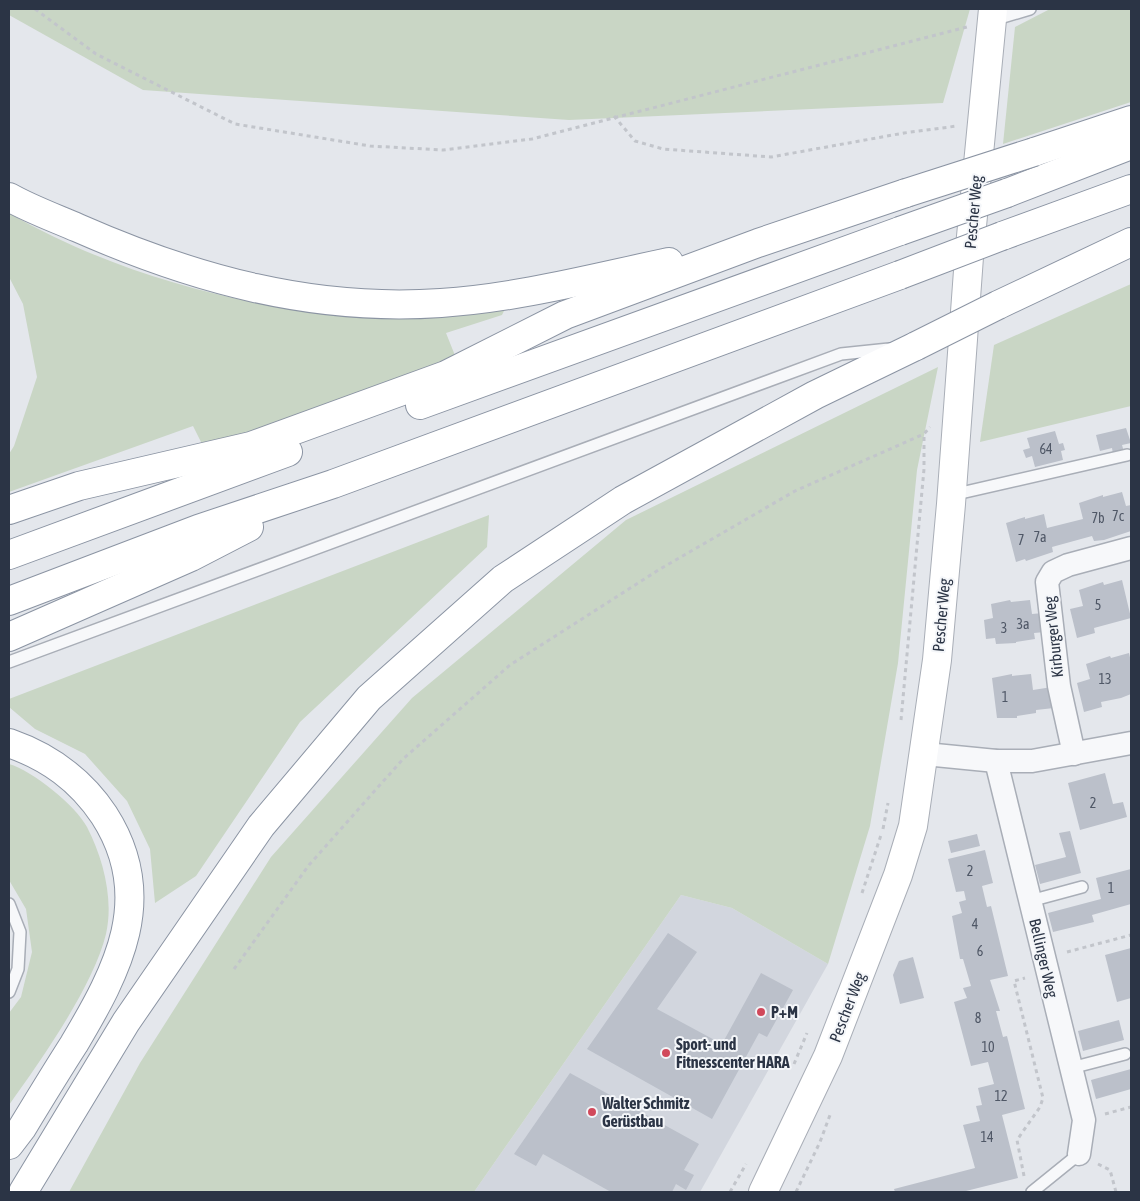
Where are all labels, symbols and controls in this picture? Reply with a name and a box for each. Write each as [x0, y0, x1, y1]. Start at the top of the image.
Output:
street label: Pescher Weg [961, 174, 986, 250]
house number: 64 [1039, 441, 1053, 457]
house number: 7c [1112, 508, 1125, 524]
house number: 7b [1091, 510, 1105, 526]
house number: 7a [1033, 529, 1047, 545]
house number: 7 [1018, 532, 1024, 548]
street label: Pescher Weg [929, 577, 954, 653]
street label: Kirburger Weg [1040, 595, 1067, 679]
house number: 5 [1095, 597, 1101, 613]
house number: 3a [1016, 616, 1030, 632]
house number: 3 [1001, 620, 1007, 636]
house number: 13 [1098, 671, 1112, 687]
house number: 1 [1002, 689, 1008, 705]
house number: 2 [1090, 795, 1096, 811]
house number: 2 [967, 863, 973, 879]
house number: 1 [1108, 880, 1114, 896]
house number: 4 [972, 916, 979, 932]
street label: Bellinger Weg [1025, 917, 1062, 1000]
house number: 6 [977, 943, 984, 959]
street label: Pescher Weg [825, 969, 870, 1045]
place label: P+M [771, 1003, 798, 1021]
marker: P+M [755, 1006, 767, 1018]
house number: 8 [975, 1010, 982, 1026]
place label: Sport- und Fitnesscenter HARA [676, 1035, 790, 1071]
house number: 10 [981, 1039, 995, 1055]
marker: Sport- und Fitnesscenter HARA [660, 1047, 672, 1059]
house number: 12 [994, 1088, 1008, 1104]
place label: Walter Schmitz Gerüstbau [601, 1094, 690, 1130]
marker: Walter Schmitz Gerüstbau [586, 1106, 598, 1118]
house number: 14 [980, 1129, 994, 1145]

